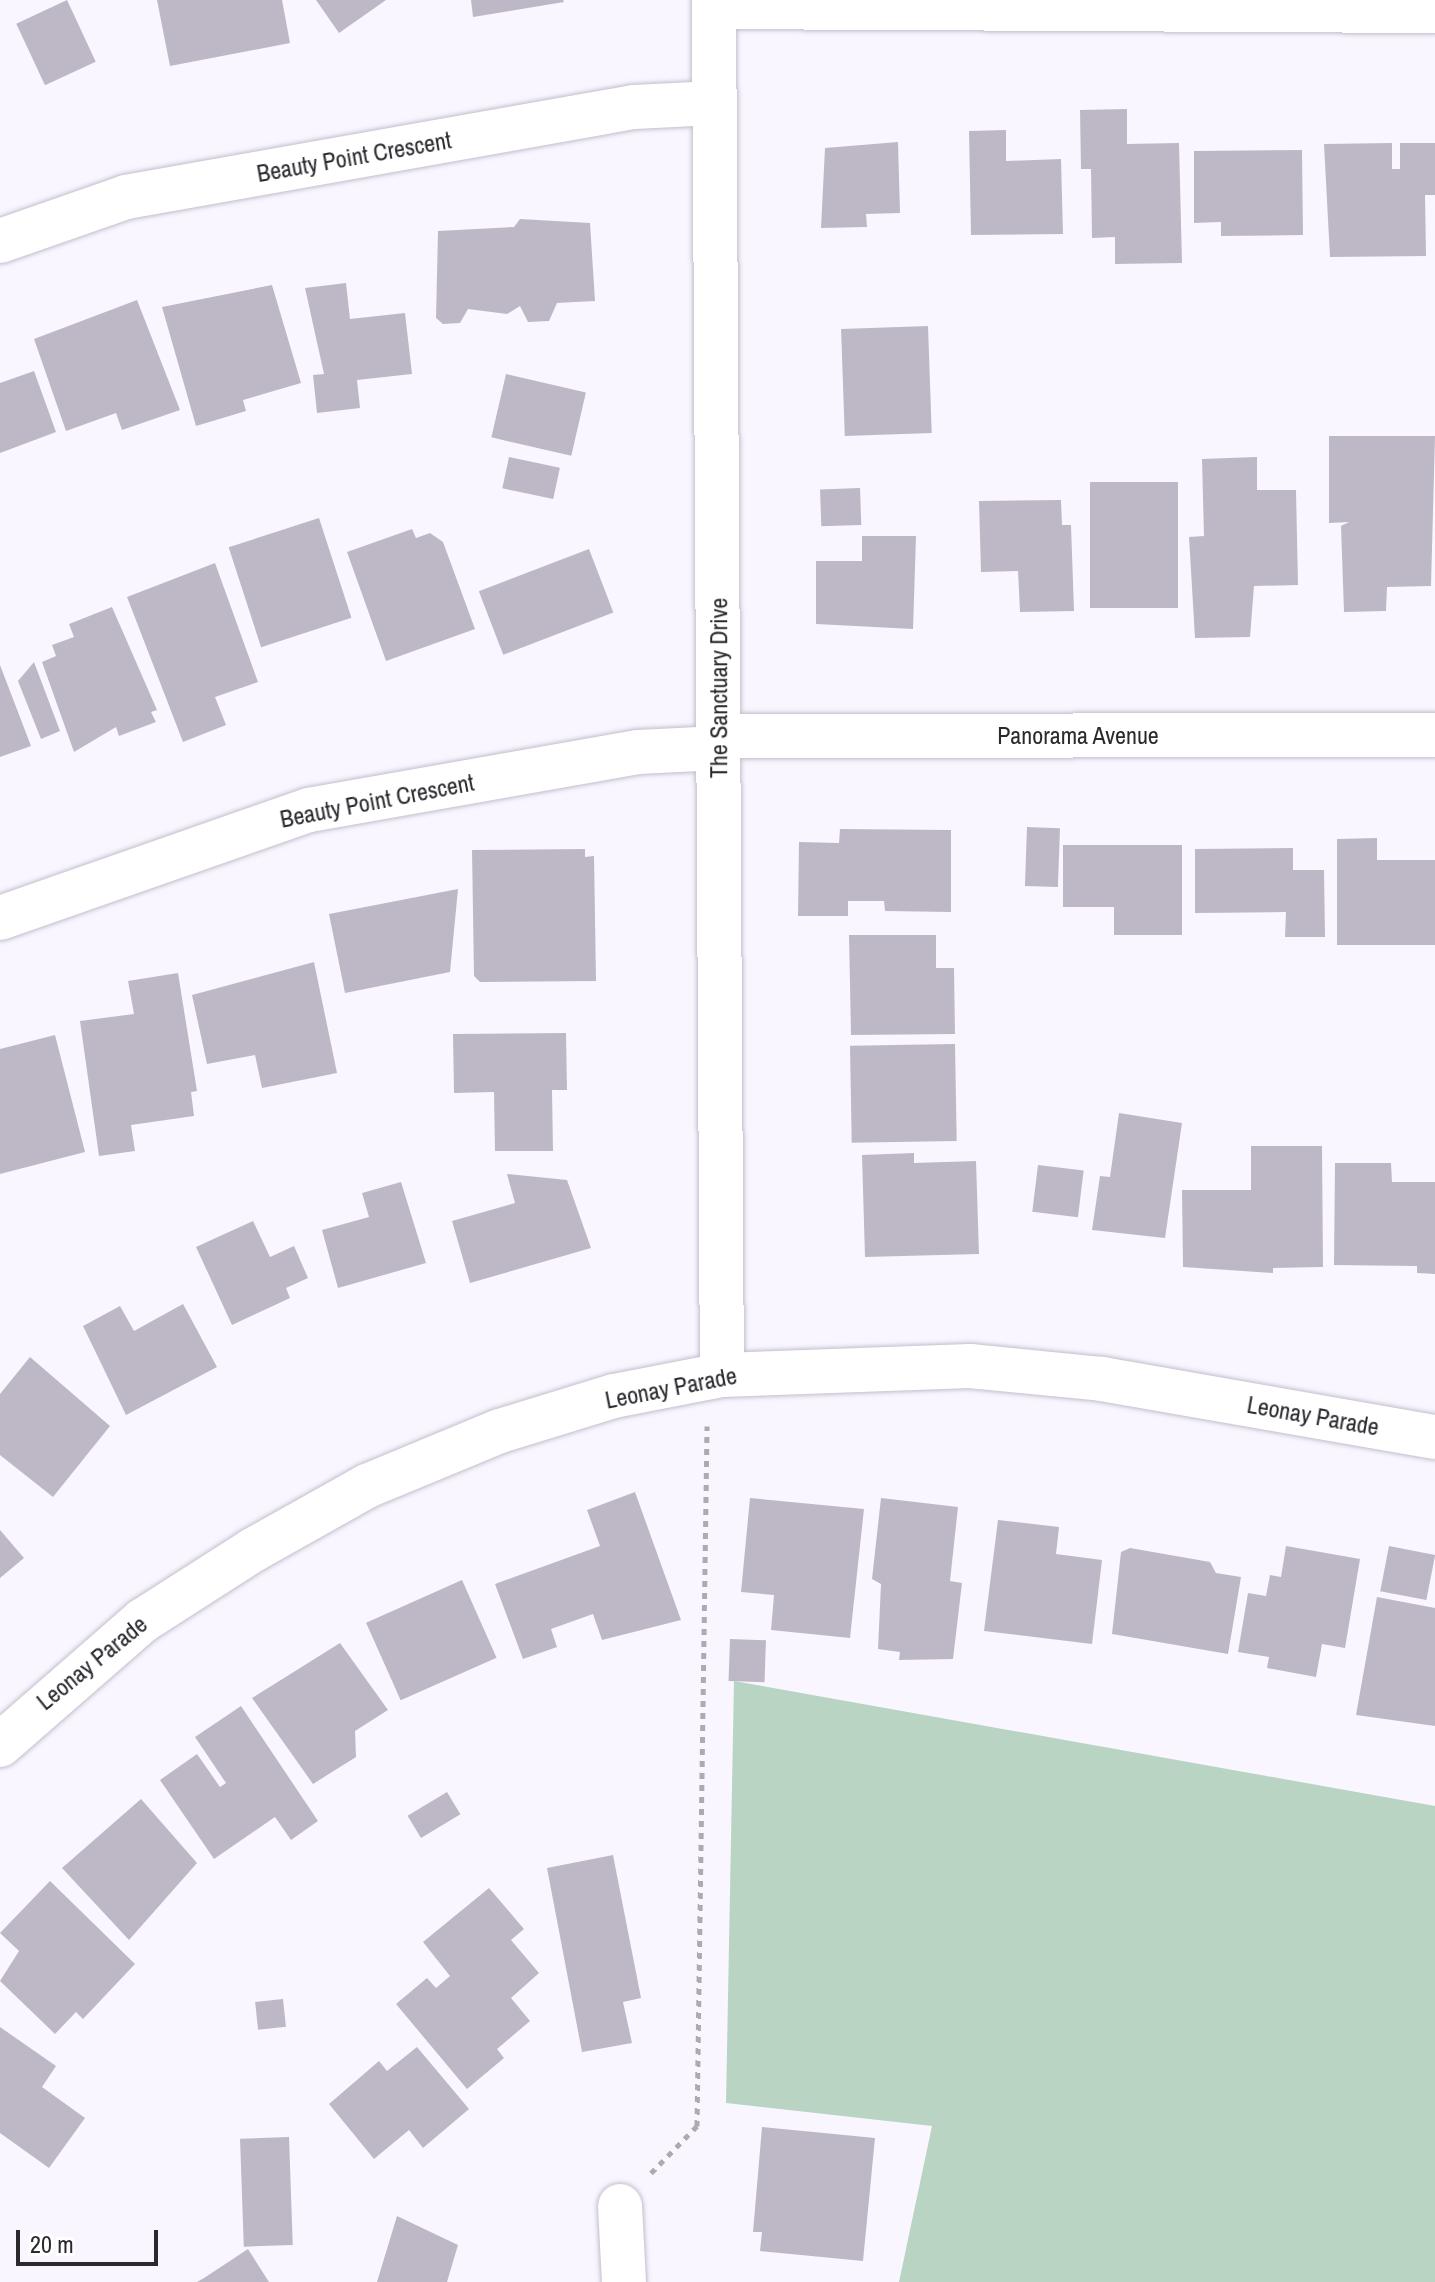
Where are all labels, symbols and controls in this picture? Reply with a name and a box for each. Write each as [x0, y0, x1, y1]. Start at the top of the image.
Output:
street label: Beauty Point Crescent [255, 126, 453, 188]
street label: The Sanctuary Drive [705, 598, 733, 778]
street label: Panorama Avenue [997, 722, 1159, 750]
street label: Beauty Point Crescent [278, 768, 476, 834]
street label: Leonay Parade [603, 1361, 739, 1415]
street label: Leonay Parade [1245, 1390, 1381, 1442]
street label: Leonay Parade [31, 1610, 153, 1716]
scale bar [20, 2214, 162, 2264]
text: 20 m [30, 2228, 74, 2260]

